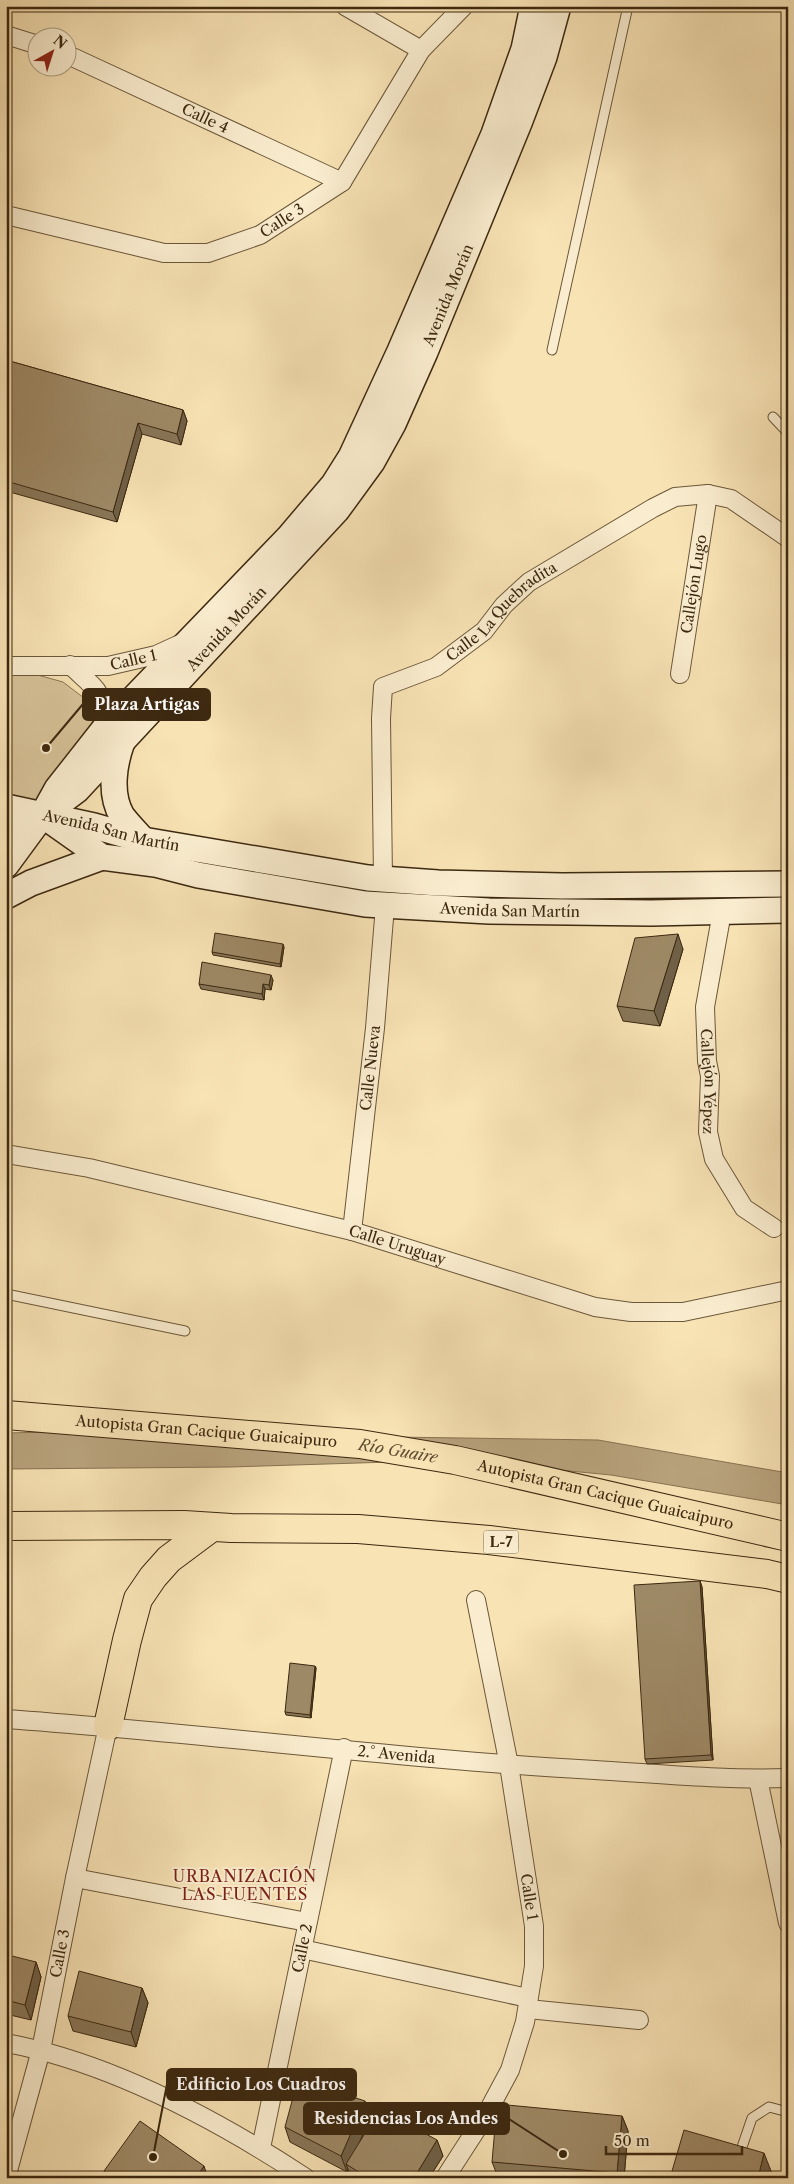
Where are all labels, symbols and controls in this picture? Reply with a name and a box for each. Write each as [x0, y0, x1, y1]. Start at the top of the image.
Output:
north arrow [28, 28, 78, 78]
text: N [50, 31, 71, 53]
street label: Calle 4 [179, 99, 232, 137]
street label: Calle 3 [256, 199, 308, 242]
street label: Avenida Morán [418, 241, 477, 350]
street label: Callejón Lugo [676, 533, 711, 635]
street label: Calle La Quebradita [442, 558, 560, 665]
street label: Avenida Morán [182, 582, 271, 675]
street label: Calle 1 [108, 645, 159, 674]
callout: Plaza Artigas [83, 689, 210, 720]
text: Plaza Artigas [94, 694, 200, 714]
street label: Avenida San Martín [40, 805, 182, 855]
street label: Avenida San Martín [439, 898, 581, 921]
street label: Calle Nueva [356, 1024, 384, 1112]
street label: Callejón Yépez [697, 1028, 720, 1135]
street label: Calle Uruguay [346, 1221, 449, 1269]
street label: Autopista Gran Cacique Guaicaipuro [74, 1411, 338, 1451]
water label: Río Guaire [355, 1434, 441, 1467]
street label: Autopista Gran Cacique Guaicaipuro [475, 1455, 736, 1533]
road number: L-7 [484, 1530, 518, 1554]
street label: 2.° Avenida [357, 1741, 436, 1767]
district label: URBANIZACIÓN LAS FUENTES [173, 1866, 317, 1904]
street label: Calle 1 [516, 1872, 543, 1922]
street label: Calle 2 [288, 1922, 316, 1974]
street label: Calle 3 [45, 1928, 74, 1979]
callout: Edificio Los Cuadros [167, 2069, 356, 2100]
text: Edificio Los Cuadros [176, 2074, 346, 2094]
callout: Residencias Los Andes [304, 2103, 509, 2134]
text: Residencias Los Andes [314, 2108, 498, 2128]
scale bar [606, 2124, 743, 2156]
text: 50 m [614, 2131, 650, 2150]

